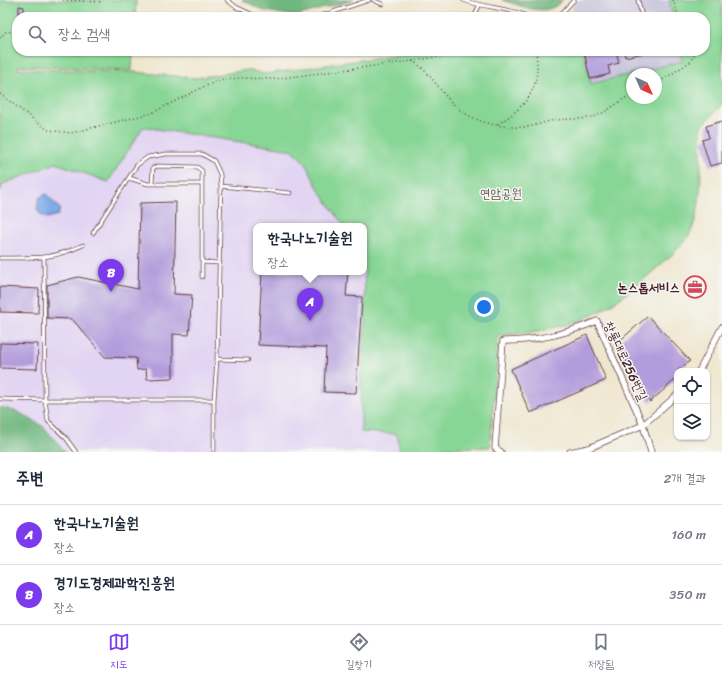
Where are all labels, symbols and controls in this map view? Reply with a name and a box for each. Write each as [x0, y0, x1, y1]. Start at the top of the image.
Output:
search box [12, 12, 710, 56]
text: 장소 검색 [58, 21, 110, 47]
icon: search [26, 23, 48, 45]
north arrow [626, 68, 662, 104]
park label: 연암공원 [480, 182, 522, 205]
popup [253, 223, 367, 275]
text: 한국나노기술원 [268, 225, 352, 251]
text: 장소 [268, 251, 289, 274]
pin: B [98, 259, 124, 292]
office icon: 논스톱서비스 [682, 274, 708, 300]
place label: 논스톱서비스 [617, 276, 680, 299]
pin: A [297, 288, 323, 321]
your location [474, 297, 494, 317]
street label: 창룡대로256번길 [597, 317, 655, 405]
map controls [674, 368, 710, 440]
button: locate [674, 368, 710, 404]
button: layers [674, 404, 710, 440]
text: 주변 [16, 463, 43, 493]
text: 2개 결과 [664, 467, 706, 490]
text: 한국나노기술원 [54, 510, 139, 536]
text: A [25, 523, 33, 546]
text: 160 m [671, 523, 706, 546]
text: 장소 [54, 536, 75, 559]
text: 경기도경제과학진흥원 [54, 570, 175, 596]
text: B [25, 583, 33, 606]
text: 350 m [669, 583, 706, 606]
text: 장소 [54, 596, 75, 619]
tab: 지도 [108, 631, 130, 674]
tab: 길찾기 [345, 631, 372, 674]
tab: 저장됨 [588, 631, 614, 674]

